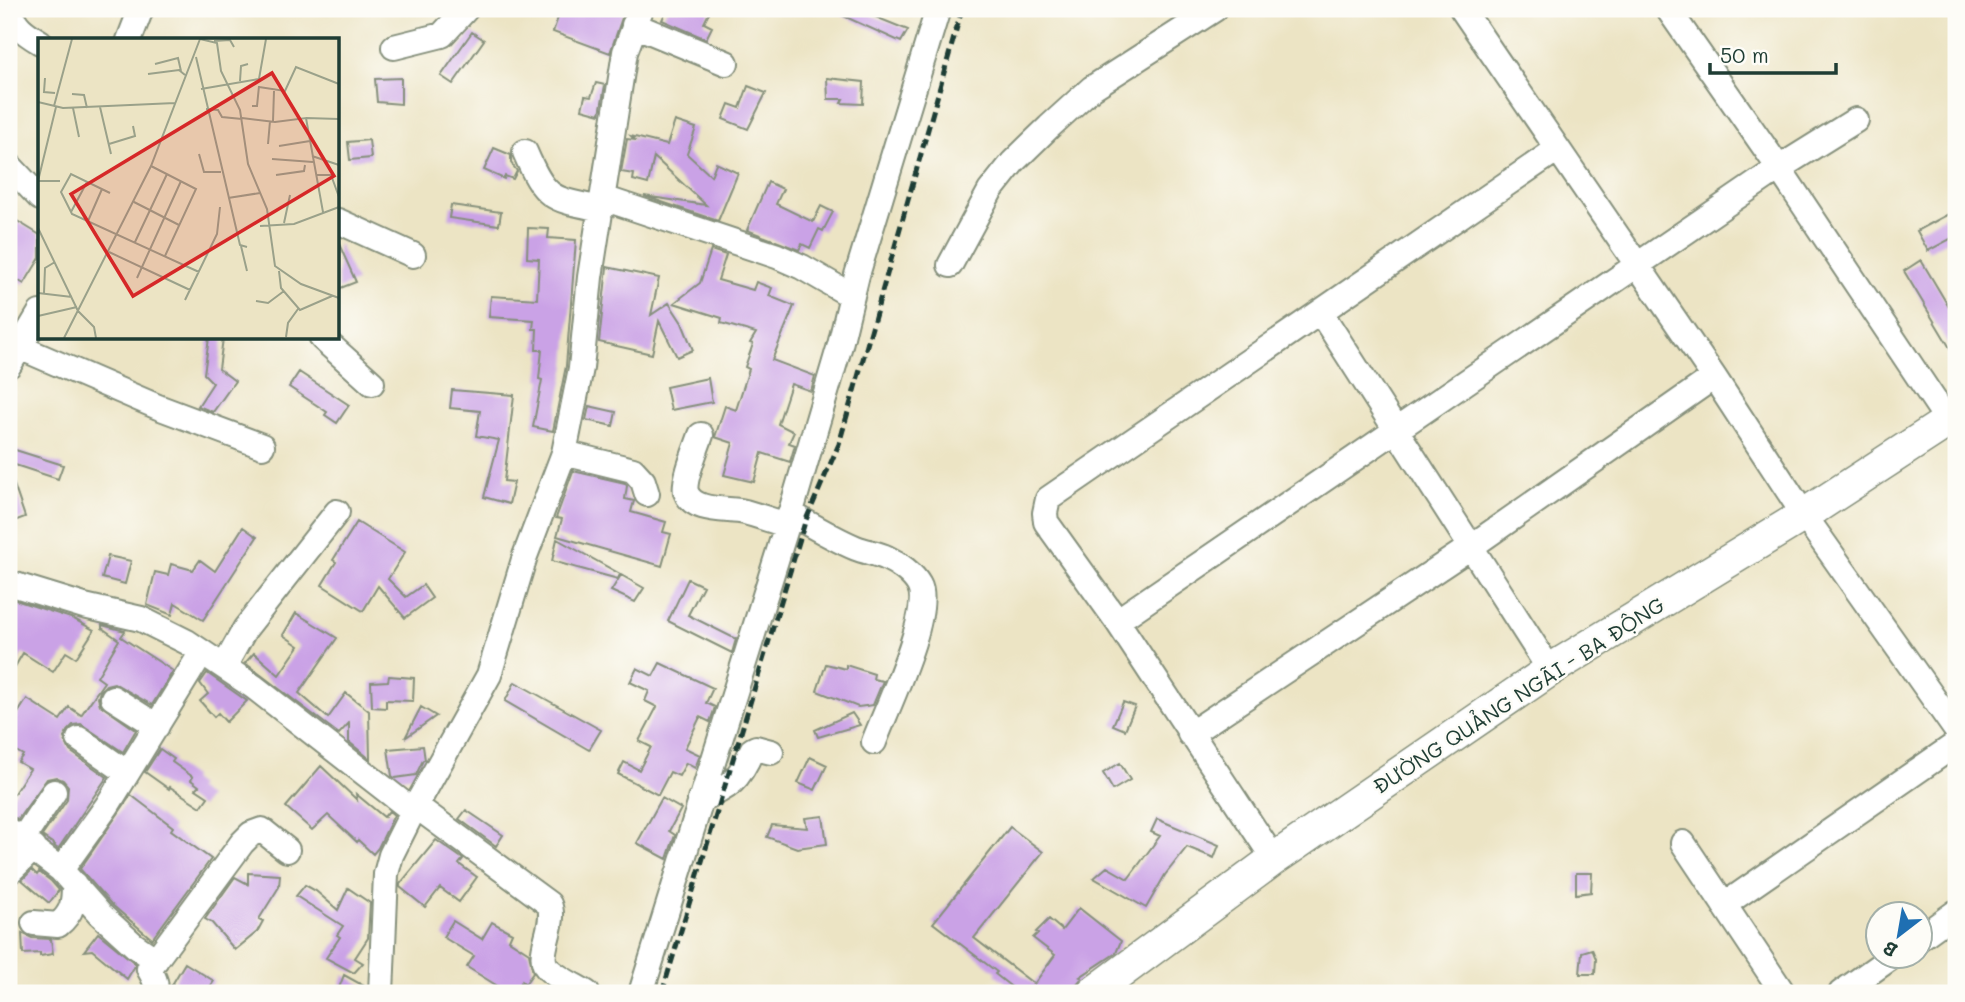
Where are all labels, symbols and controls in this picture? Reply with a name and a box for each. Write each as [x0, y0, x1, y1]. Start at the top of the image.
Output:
scale bar [1710, 32, 1836, 76]
inset map [38, 38, 340, 340]
text: 50 m [1720, 41, 1769, 68]
street label: ĐƯỜNG QUẢNG NGÃI - BA ĐỘNG [1367, 590, 1669, 799]
north arrow [1864, 900, 1934, 970]
text: B [1878, 936, 1902, 964]

